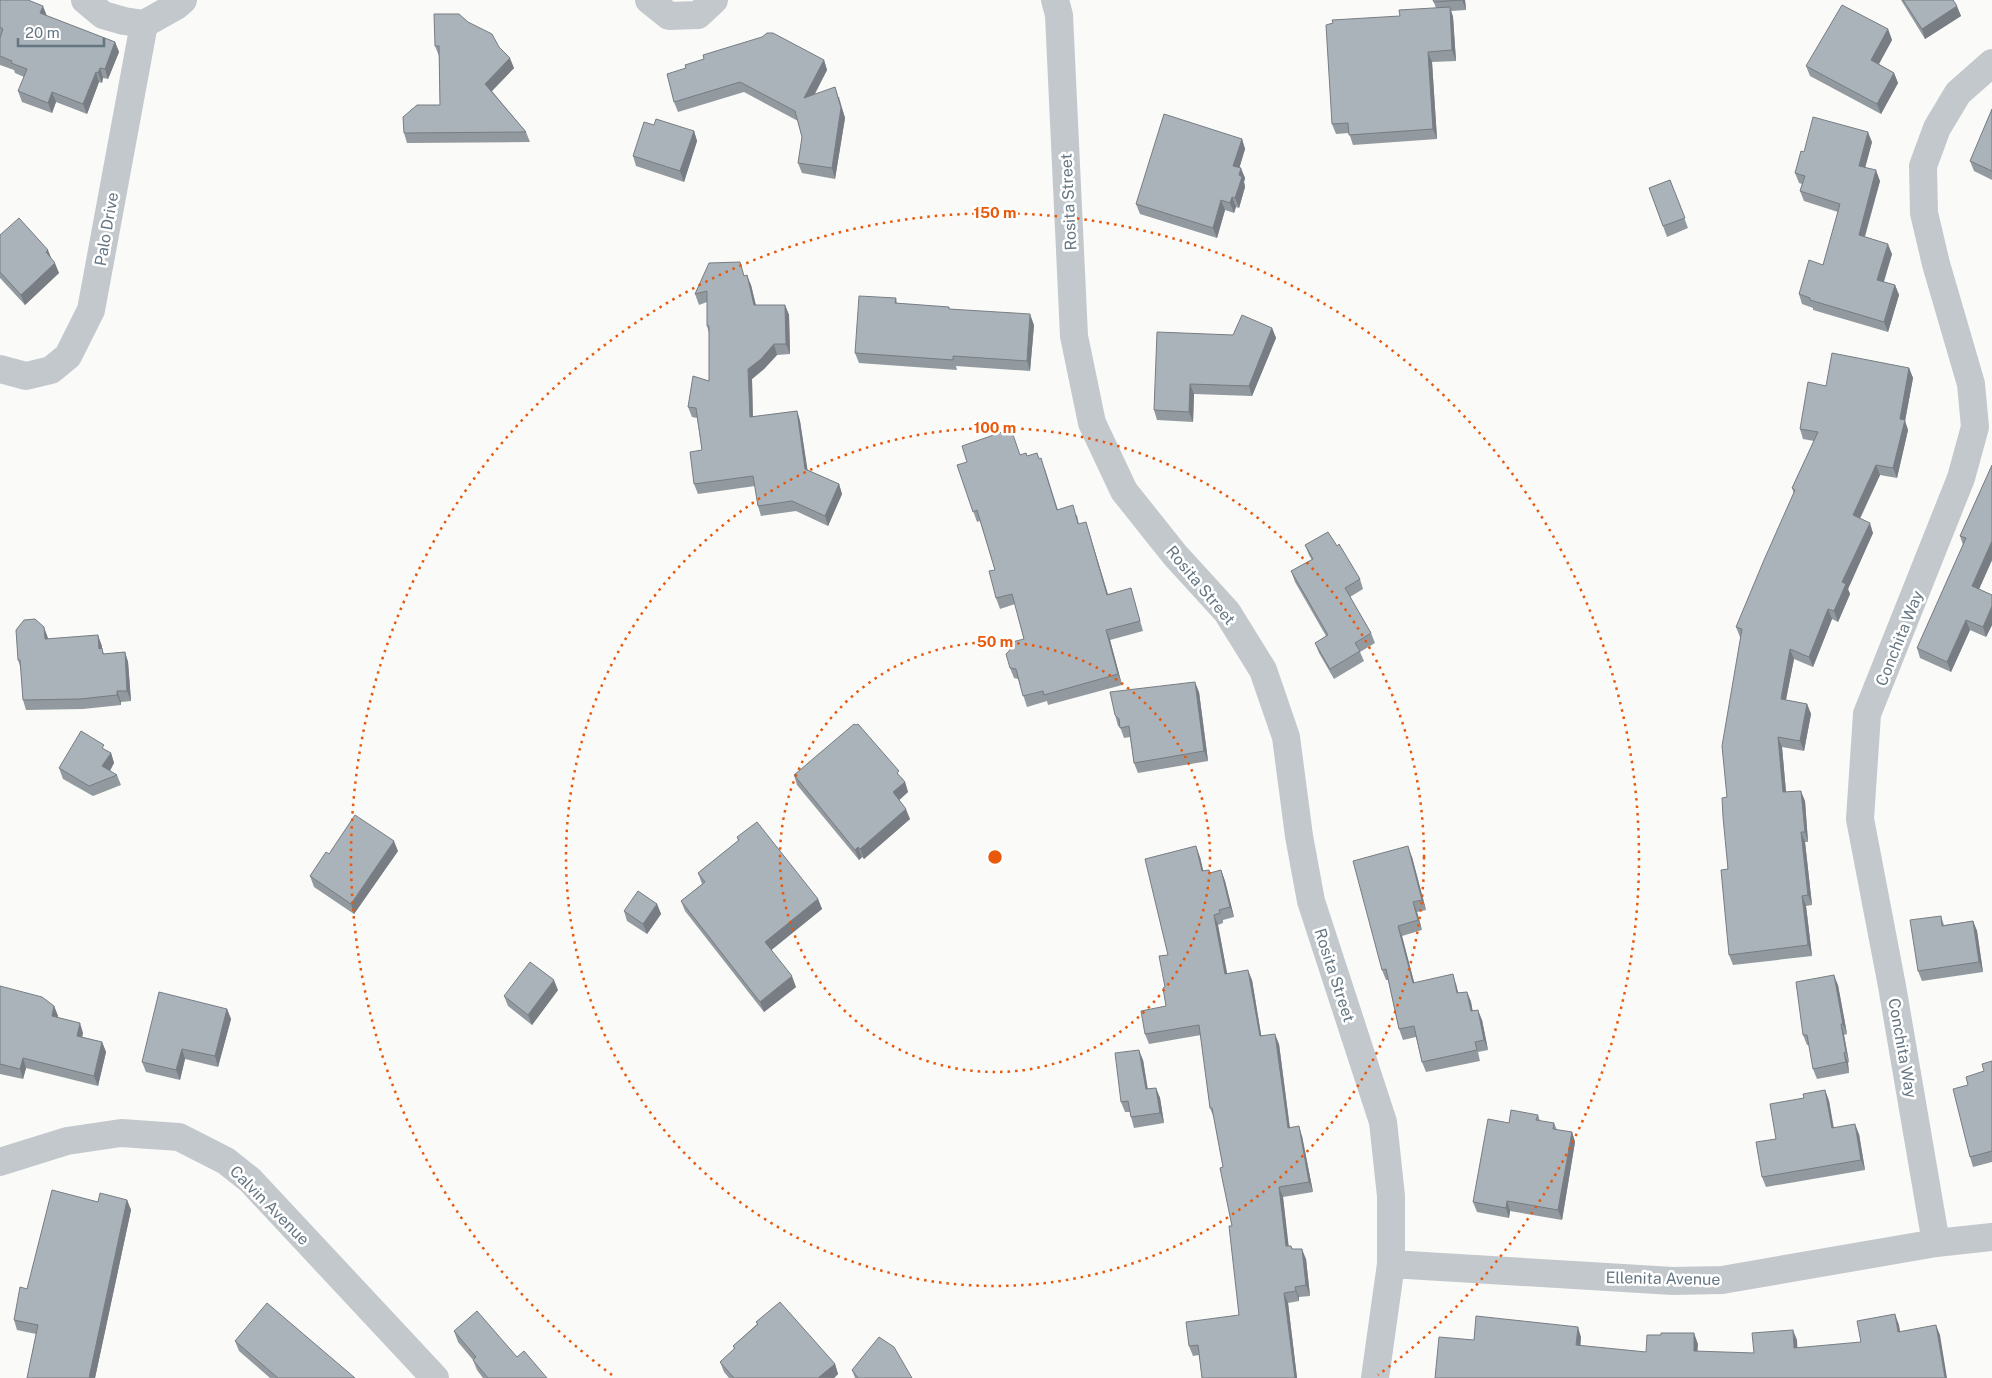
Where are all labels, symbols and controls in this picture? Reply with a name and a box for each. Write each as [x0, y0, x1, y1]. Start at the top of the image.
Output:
scale bar [18, 15, 104, 47]
text: 20 m [25, 24, 60, 41]
street label: Rosita Street [1056, 153, 1081, 251]
street label: Palo Drive [91, 191, 122, 267]
text: 150 m [973, 204, 1017, 221]
text: 100 m [974, 419, 1016, 436]
street label: Rosita Street [1162, 542, 1239, 629]
street label: Conchita Way [1872, 587, 1927, 689]
text: 50 m [977, 633, 1013, 650]
centre of rings [986, 848, 1004, 866]
street label: Rosita Street [1310, 926, 1359, 1024]
street label: Conchita Way [1884, 997, 1921, 1100]
street label: Calvin Avenue [226, 1162, 313, 1249]
street label: Ellenita Avenue [1605, 1268, 1721, 1289]

